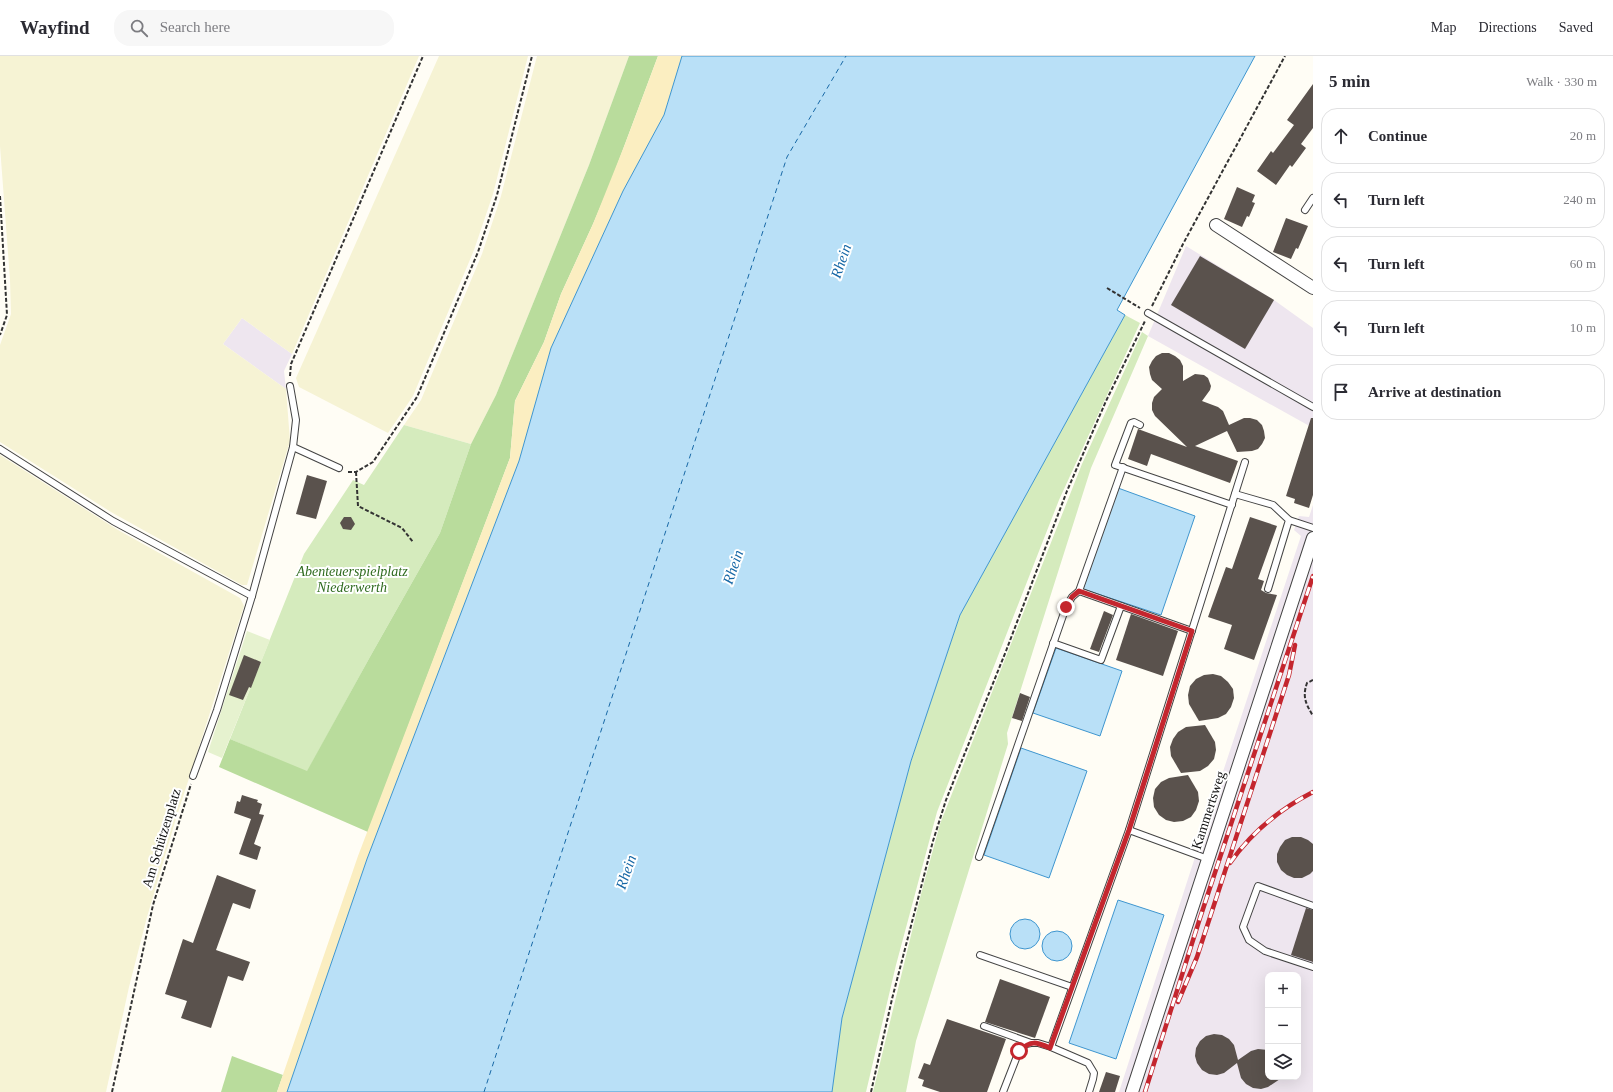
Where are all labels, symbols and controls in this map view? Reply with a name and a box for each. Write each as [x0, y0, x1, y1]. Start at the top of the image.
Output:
search box [114, 10, 394, 46]
text: Wayfind [20, 17, 90, 38]
icon: search [128, 17, 150, 39]
text: Search here [160, 19, 230, 35]
text: Map [1431, 20, 1456, 35]
text: Directions [1478, 20, 1537, 35]
text: Saved [1559, 20, 1593, 35]
text: 5 min [1329, 72, 1370, 91]
text: Walk · 330 m [1526, 74, 1597, 89]
icon: ahead [1330, 125, 1352, 147]
text: Continue [1368, 128, 1427, 144]
text: 20 m [1570, 128, 1596, 143]
icon: left [1330, 189, 1352, 211]
text: Turn left [1368, 192, 1425, 208]
text: 240 m [1563, 192, 1596, 207]
water label: Rhein [827, 242, 854, 281]
icon: left [1330, 253, 1352, 275]
text: Turn left [1368, 256, 1425, 272]
text: 60 m [1570, 256, 1596, 271]
icon: left [1330, 317, 1352, 339]
text: Turn left [1368, 320, 1425, 336]
text: 10 m [1570, 320, 1596, 335]
icon: arrive [1330, 381, 1352, 403]
text: Arrive at destination [1368, 384, 1501, 400]
water label: Rhein [719, 548, 746, 587]
park label: Abenteuerspielplatz Niederwerth [295, 564, 408, 595]
route end [1057, 598, 1075, 616]
street label: Kammertsweg [1189, 769, 1228, 851]
street label: Am Schützenplatz [139, 787, 184, 890]
water label: Rhein [612, 853, 639, 892]
map controls [1265, 972, 1301, 1080]
button: + [1265, 972, 1301, 1008]
button: − [1265, 1008, 1301, 1044]
route start [1010, 1042, 1028, 1060]
button: layers [1265, 1044, 1301, 1080]

